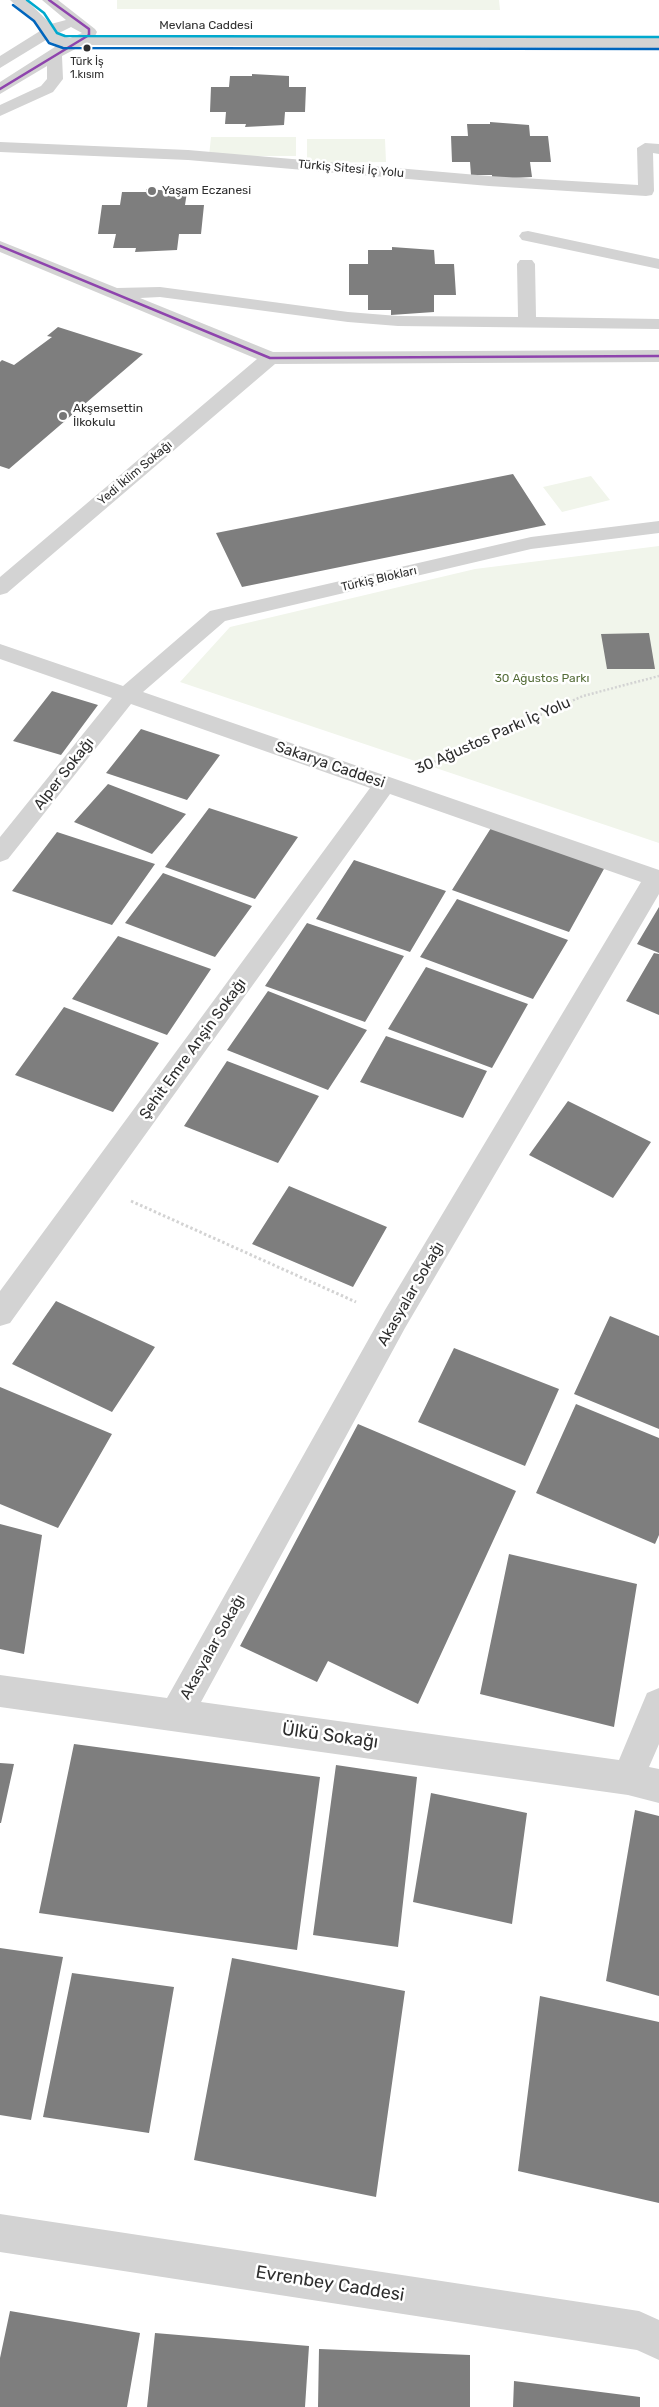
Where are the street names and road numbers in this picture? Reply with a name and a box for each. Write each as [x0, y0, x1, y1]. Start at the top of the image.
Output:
street label: Mevlana Caddesi [159, 19, 253, 33]
street label: Türkiş Sitesi İç Yolu [297, 157, 405, 181]
street label: Yedi İklim Sokağı [95, 438, 175, 508]
street label: Türkiş Blokları [340, 563, 418, 595]
street label: 30 Ağustos Parkı İç Yolu [413, 694, 573, 778]
street label: Alper Sokağı [30, 734, 98, 814]
street label: Sakarya Caddesi [273, 738, 387, 792]
street label: Şehit Emre Anşin Sokağı [136, 975, 250, 1123]
street label: Akasyalar Sokağı [374, 1239, 448, 1349]
street label: Akasyalar Sokağı [177, 1591, 249, 1703]
street label: Ülkü Sokağı [280, 1719, 380, 1753]
street label: Evrenbey Caddesi [254, 2262, 406, 2306]

